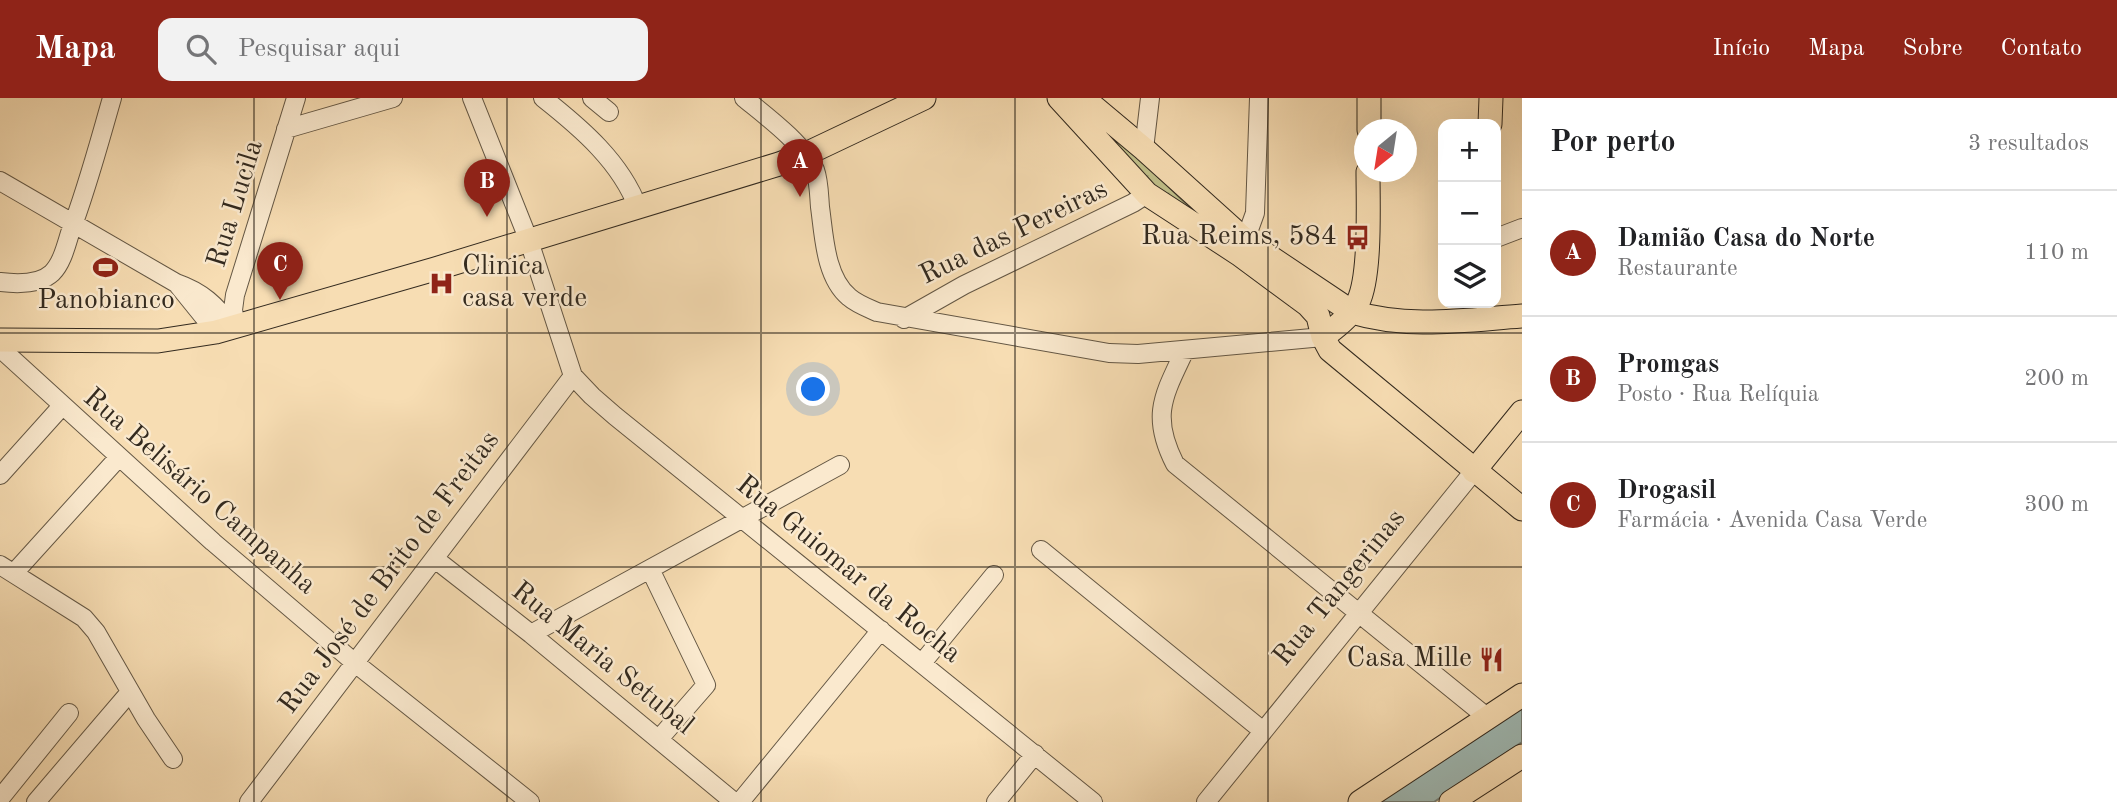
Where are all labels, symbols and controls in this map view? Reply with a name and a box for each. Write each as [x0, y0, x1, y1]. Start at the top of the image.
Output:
search box [158, 18, 648, 81]
icon: search [182, 30, 220, 68]
text: Mapa [35, 33, 116, 66]
text: Pesquisar aqui [238, 36, 400, 62]
text: Início [1713, 37, 1770, 61]
text: Mapa [1808, 37, 1865, 61]
text: Sobre [1903, 37, 1962, 61]
text: Contato [2000, 37, 2082, 61]
north arrow [1354, 119, 1417, 182]
map controls [1438, 119, 1501, 308]
button: + [1438, 119, 1501, 182]
text: Por perto [1550, 128, 1676, 158]
text: 3 resultados [1968, 132, 2089, 155]
street label: Rua Lucila [203, 137, 269, 271]
pin: A [777, 139, 823, 197]
pin: B [464, 159, 510, 217]
street label: Rua das Pereiras [916, 175, 1112, 291]
button: − [1438, 182, 1501, 245]
place label: Rua Reims, 584 [1141, 223, 1337, 251]
bus stop icon: Rua Reims, 584 [1343, 223, 1371, 251]
text: Damião Casa do Norte [1617, 226, 1875, 252]
text: A [1564, 241, 1582, 264]
text: 110 m [2024, 241, 2089, 264]
pin: C [257, 242, 303, 300]
button: layers [1438, 245, 1501, 308]
sports icon: Panobianco [92, 253, 120, 281]
place label: Clinica casa verde [462, 253, 587, 313]
text: Restaurante [1617, 257, 1738, 280]
hospital icon: Clinica casa verde [428, 269, 456, 297]
place label: Panobianco [37, 287, 175, 315]
text: Promgas [1617, 352, 1719, 378]
text: B [1565, 367, 1581, 390]
text: 200 m [2024, 367, 2089, 390]
your location [796, 372, 830, 406]
text: Posto · Rua Relíquia [1617, 383, 1819, 406]
street label: Rua Belisário Campanha [77, 384, 321, 600]
street label: Rua José de Brito de Freitas [275, 427, 505, 719]
street label: Rua Guiomar da Rocha [730, 471, 966, 669]
text: Drogasil [1617, 478, 1716, 504]
text: C [1565, 493, 1581, 516]
text: 300 m [2024, 493, 2089, 516]
street label: Rua Tangerinas [1269, 504, 1411, 672]
text: Farmácia · Avenida Casa Verde [1617, 509, 1927, 532]
street label: Rua Maria Setubal [506, 577, 698, 741]
place label: Casa Mille [1347, 645, 1472, 673]
restaurant icon: Casa Mille [1478, 645, 1506, 673]

